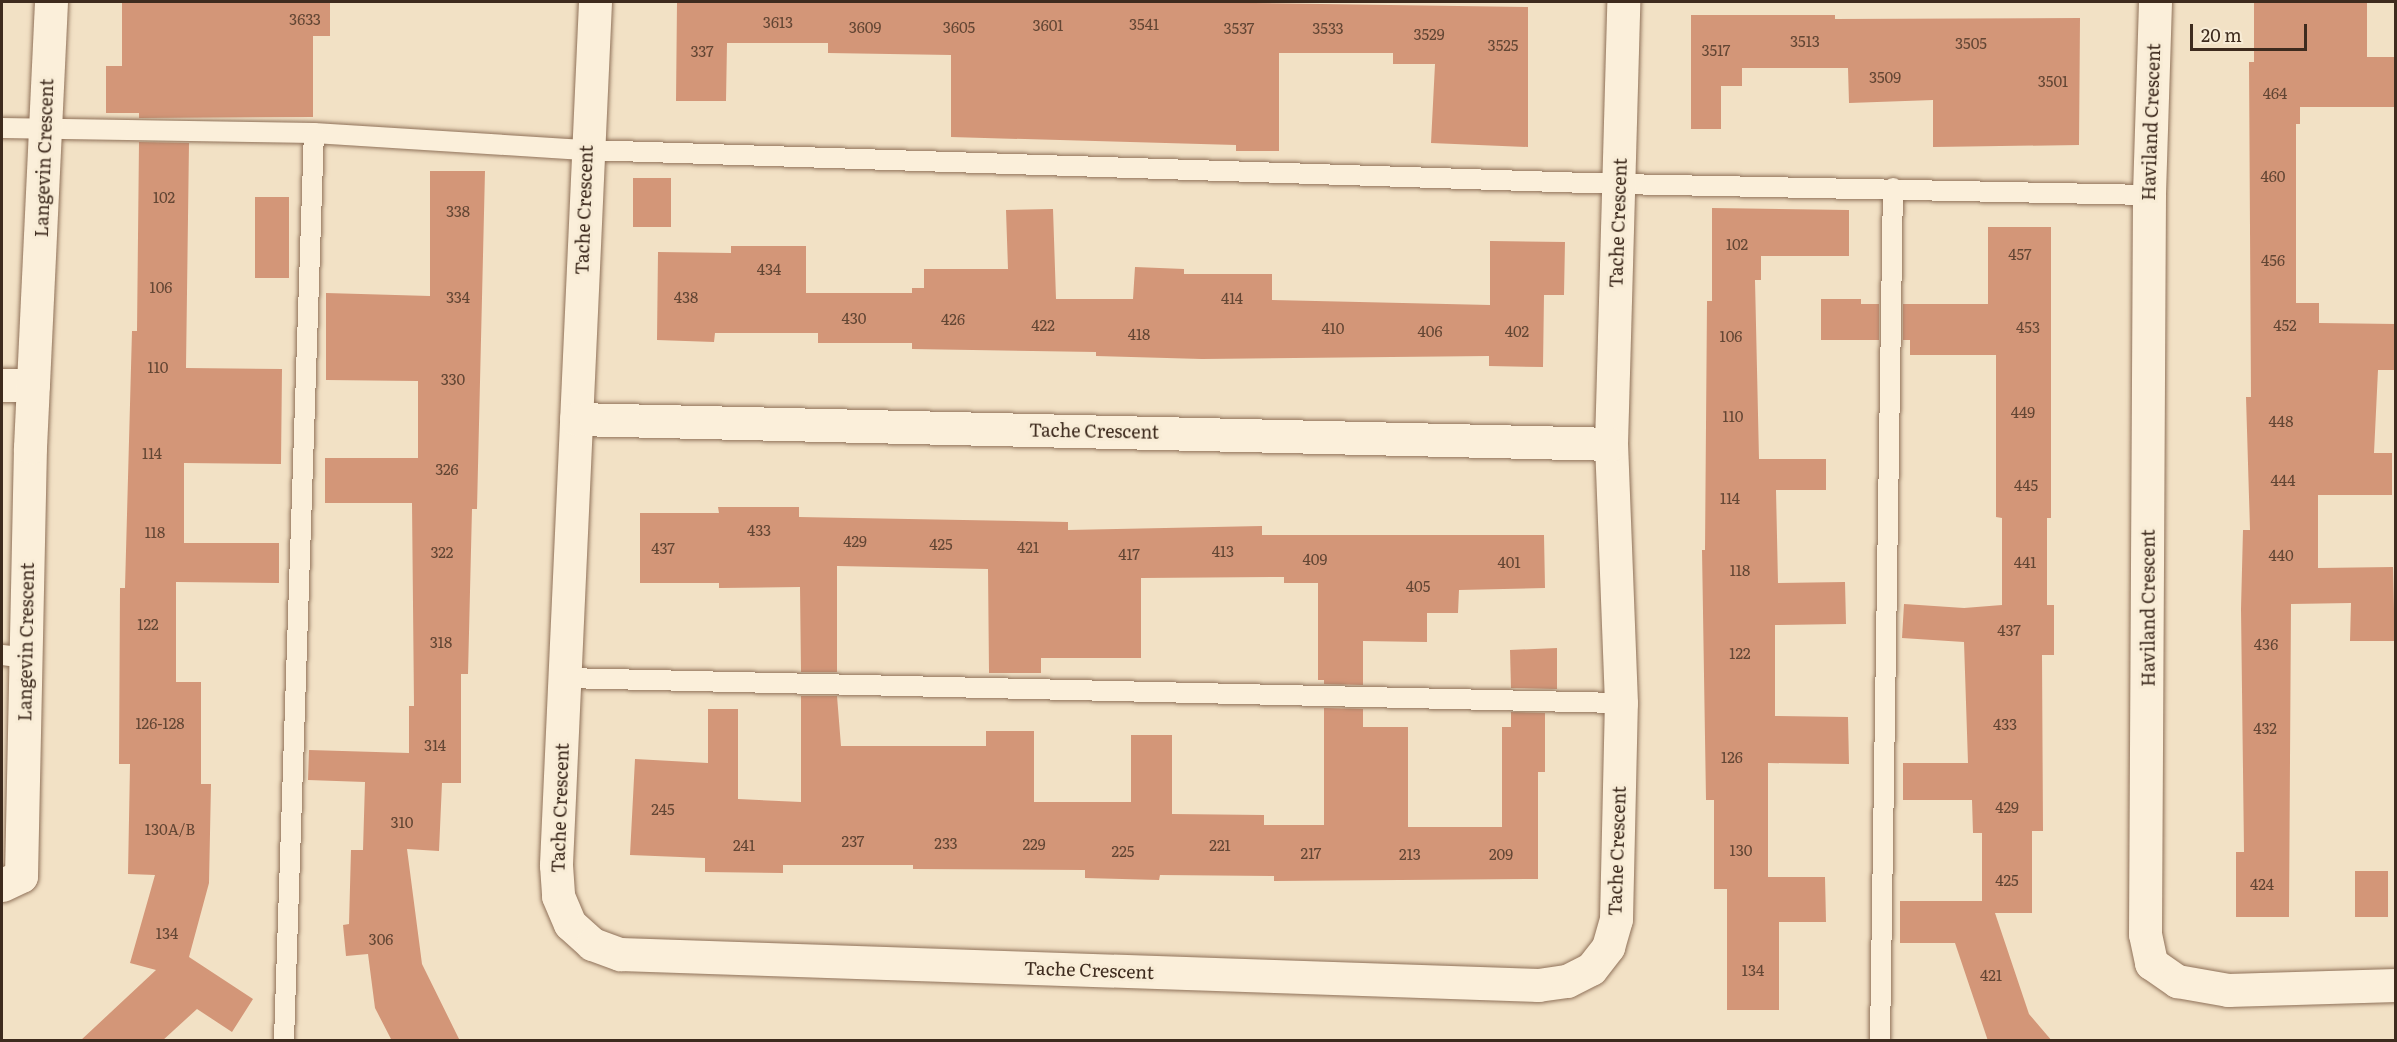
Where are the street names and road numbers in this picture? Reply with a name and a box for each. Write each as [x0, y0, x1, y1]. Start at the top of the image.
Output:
street label: Haviland Crescent [2137, 43, 2165, 201]
street label: Langevin Crescent [30, 78, 58, 238]
street label: Tache Crescent [571, 145, 597, 275]
street label: Tache Crescent [1605, 158, 1631, 288]
street label: Tache Crescent [1029, 419, 1159, 443]
street label: Haviland Crescent [2137, 529, 2159, 687]
street label: Langevin Crescent [14, 562, 38, 722]
street label: Tache Crescent [547, 743, 573, 873]
street label: Tache Crescent [1604, 786, 1630, 916]
street label: Tache Crescent [1024, 957, 1154, 983]

